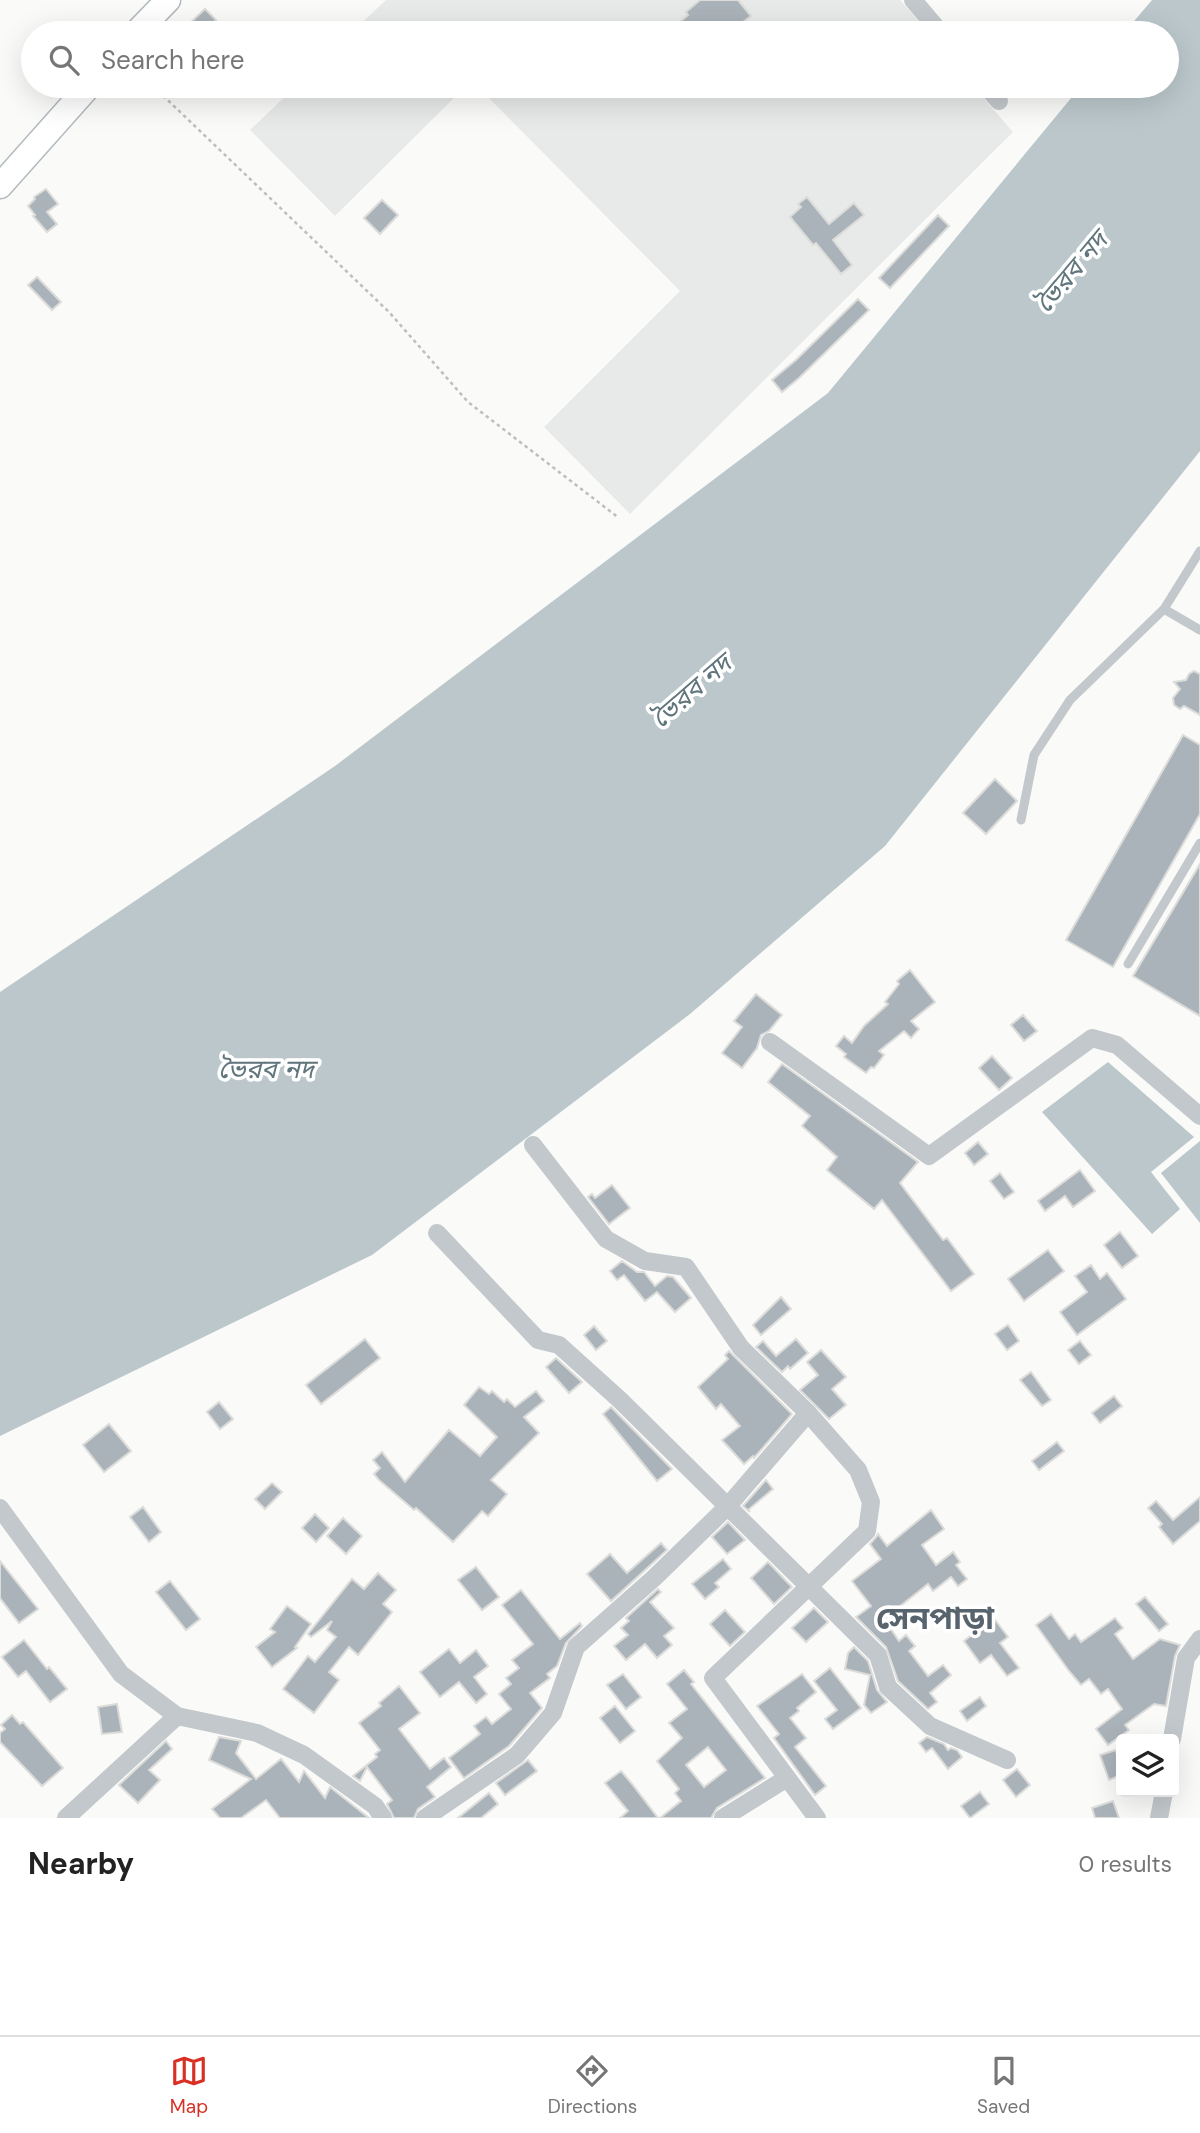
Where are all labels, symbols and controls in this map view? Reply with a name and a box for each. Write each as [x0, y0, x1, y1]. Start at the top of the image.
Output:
search box [21, 21, 1179, 98]
icon: search [45, 41, 83, 79]
text: Search here [101, 43, 244, 77]
water label: ভৈরব নদ [1027, 221, 1118, 320]
water label: ভৈরব নদ [644, 644, 742, 735]
water label: ভৈরব নদ [218, 1052, 319, 1086]
district label: সেনপাড়া [876, 1597, 995, 1639]
map controls [1116, 1734, 1179, 1797]
button: layers [1116, 1734, 1179, 1797]
text: Nearby [28, 1844, 134, 1883]
text: 0 results [1079, 1849, 1172, 1879]
tab: Map [170, 2052, 208, 2119]
tab: Directions [548, 2052, 637, 2119]
tab: Saved [977, 2052, 1030, 2119]

